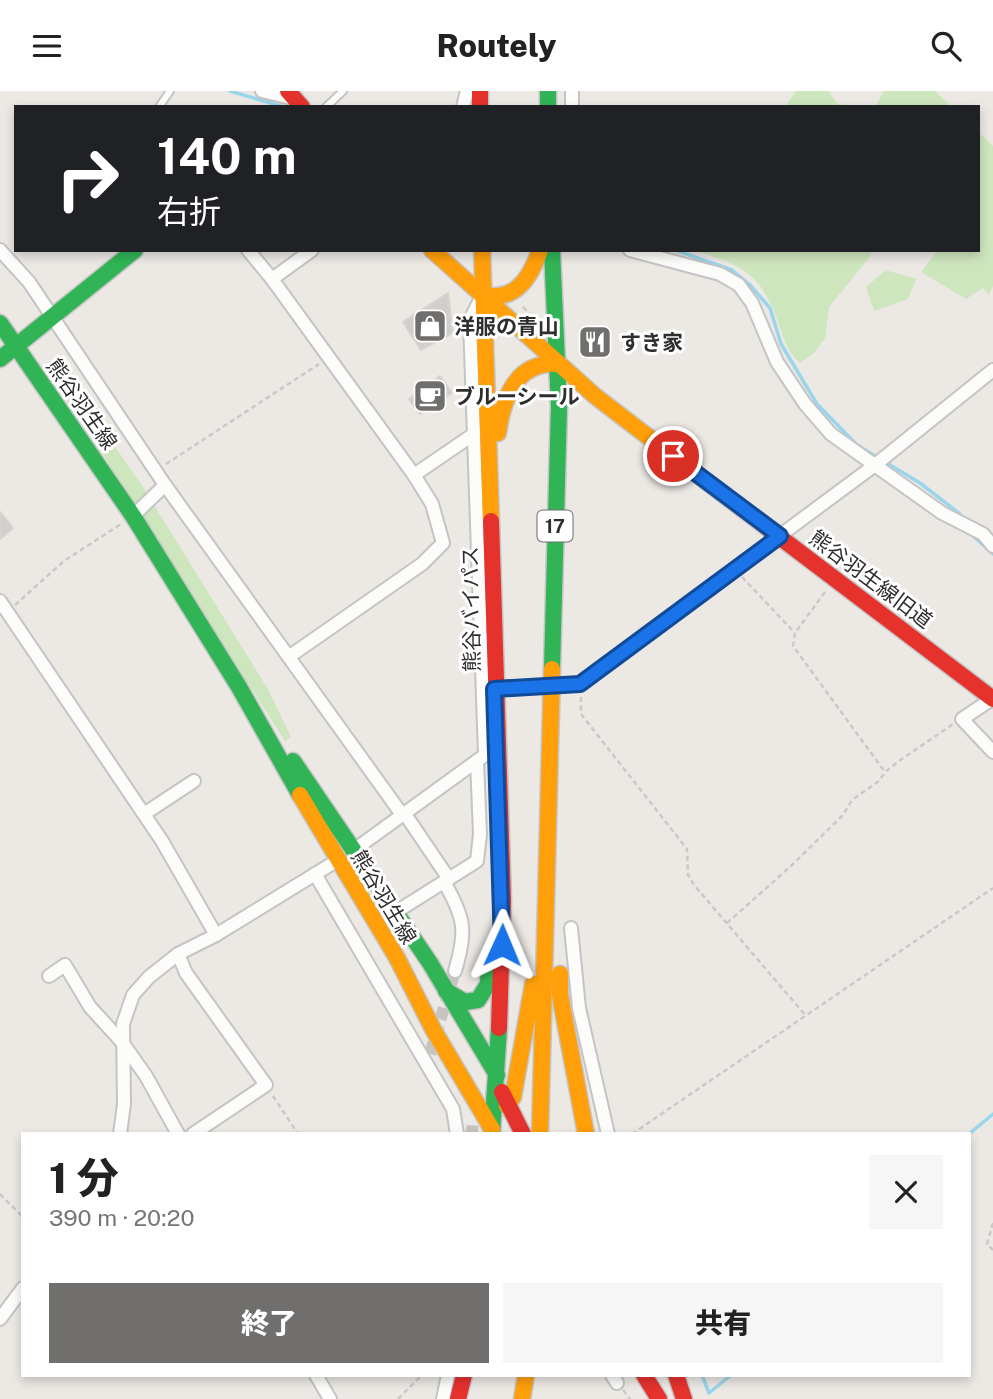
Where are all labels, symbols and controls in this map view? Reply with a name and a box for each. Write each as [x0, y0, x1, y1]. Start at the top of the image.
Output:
icon: menu [28, 27, 66, 65]
text: Routely [437, 27, 556, 64]
icon: search [927, 27, 965, 65]
text: 140 m [157, 127, 297, 185]
icon: right [42, 133, 133, 224]
text: 右折 [157, 193, 221, 230]
shop icon: 洋服の青山 [411, 307, 449, 345]
place label: 洋服の青山 [454, 314, 559, 339]
restaurant icon: すき家 [576, 323, 614, 361]
place label: すき家 [620, 330, 683, 355]
street label: 熊谷羽生線 [42, 354, 122, 454]
cafe icon: ブルーシール [411, 377, 449, 415]
place label: ブルーシール [454, 384, 580, 409]
pin [643, 426, 703, 486]
icon: arrive [654, 437, 692, 475]
road number: 17 [538, 511, 572, 541]
street label: 熊谷羽生線旧道 [805, 525, 937, 633]
street label: 熊谷バイパス [457, 546, 485, 672]
street label: 熊谷羽生線 [346, 846, 422, 948]
position arrow [465, 908, 539, 982]
text: 1 分 [49, 1153, 119, 1202]
button: close [869, 1155, 943, 1229]
text: 390 m · 20:20 [49, 1204, 195, 1231]
button: 終了 [49, 1283, 489, 1363]
button: 共有 [503, 1283, 943, 1363]

